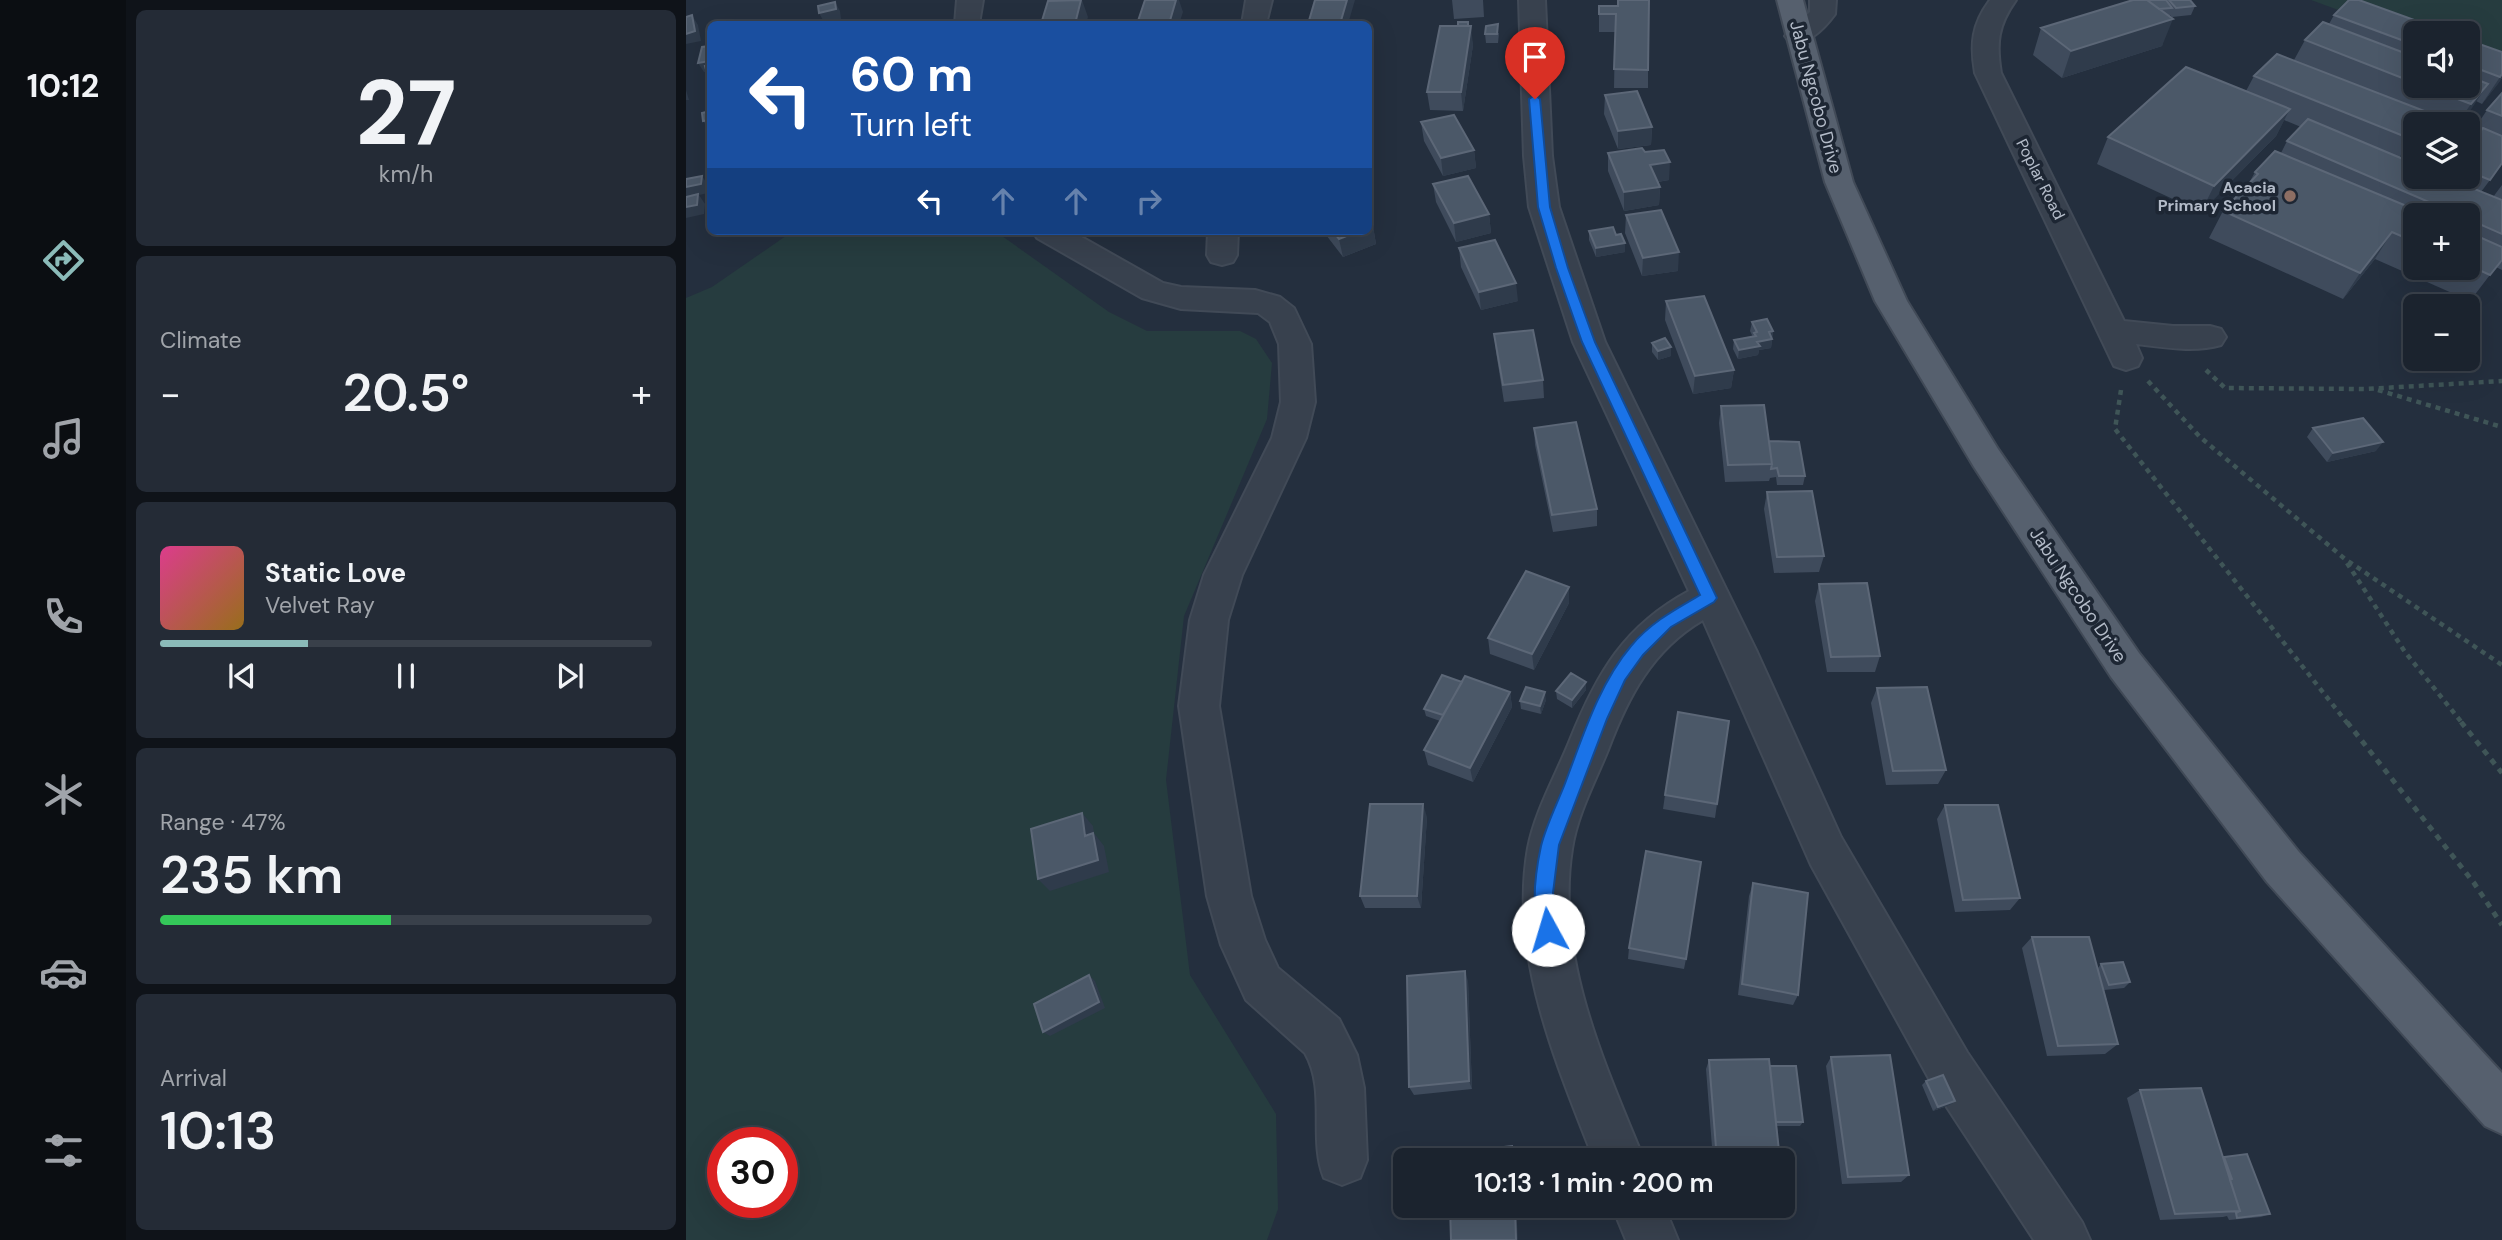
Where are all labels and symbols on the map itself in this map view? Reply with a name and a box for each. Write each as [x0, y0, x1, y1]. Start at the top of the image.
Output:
street label: Jabu Ngcobo Drive [1784, 18, 1848, 176]
pin [1505, 27, 1565, 99]
street label: Poplar Road [2011, 135, 2070, 223]
place label: Acacia Primary School [2158, 177, 2276, 216]
marker: Acacia Primary School [2282, 188, 2298, 204]
street label: Jabu Ngcobo Drive [2024, 523, 2132, 667]
position arrow [1511, 893, 1585, 967]
speed limit sign: 30 [707, 1127, 798, 1218]

